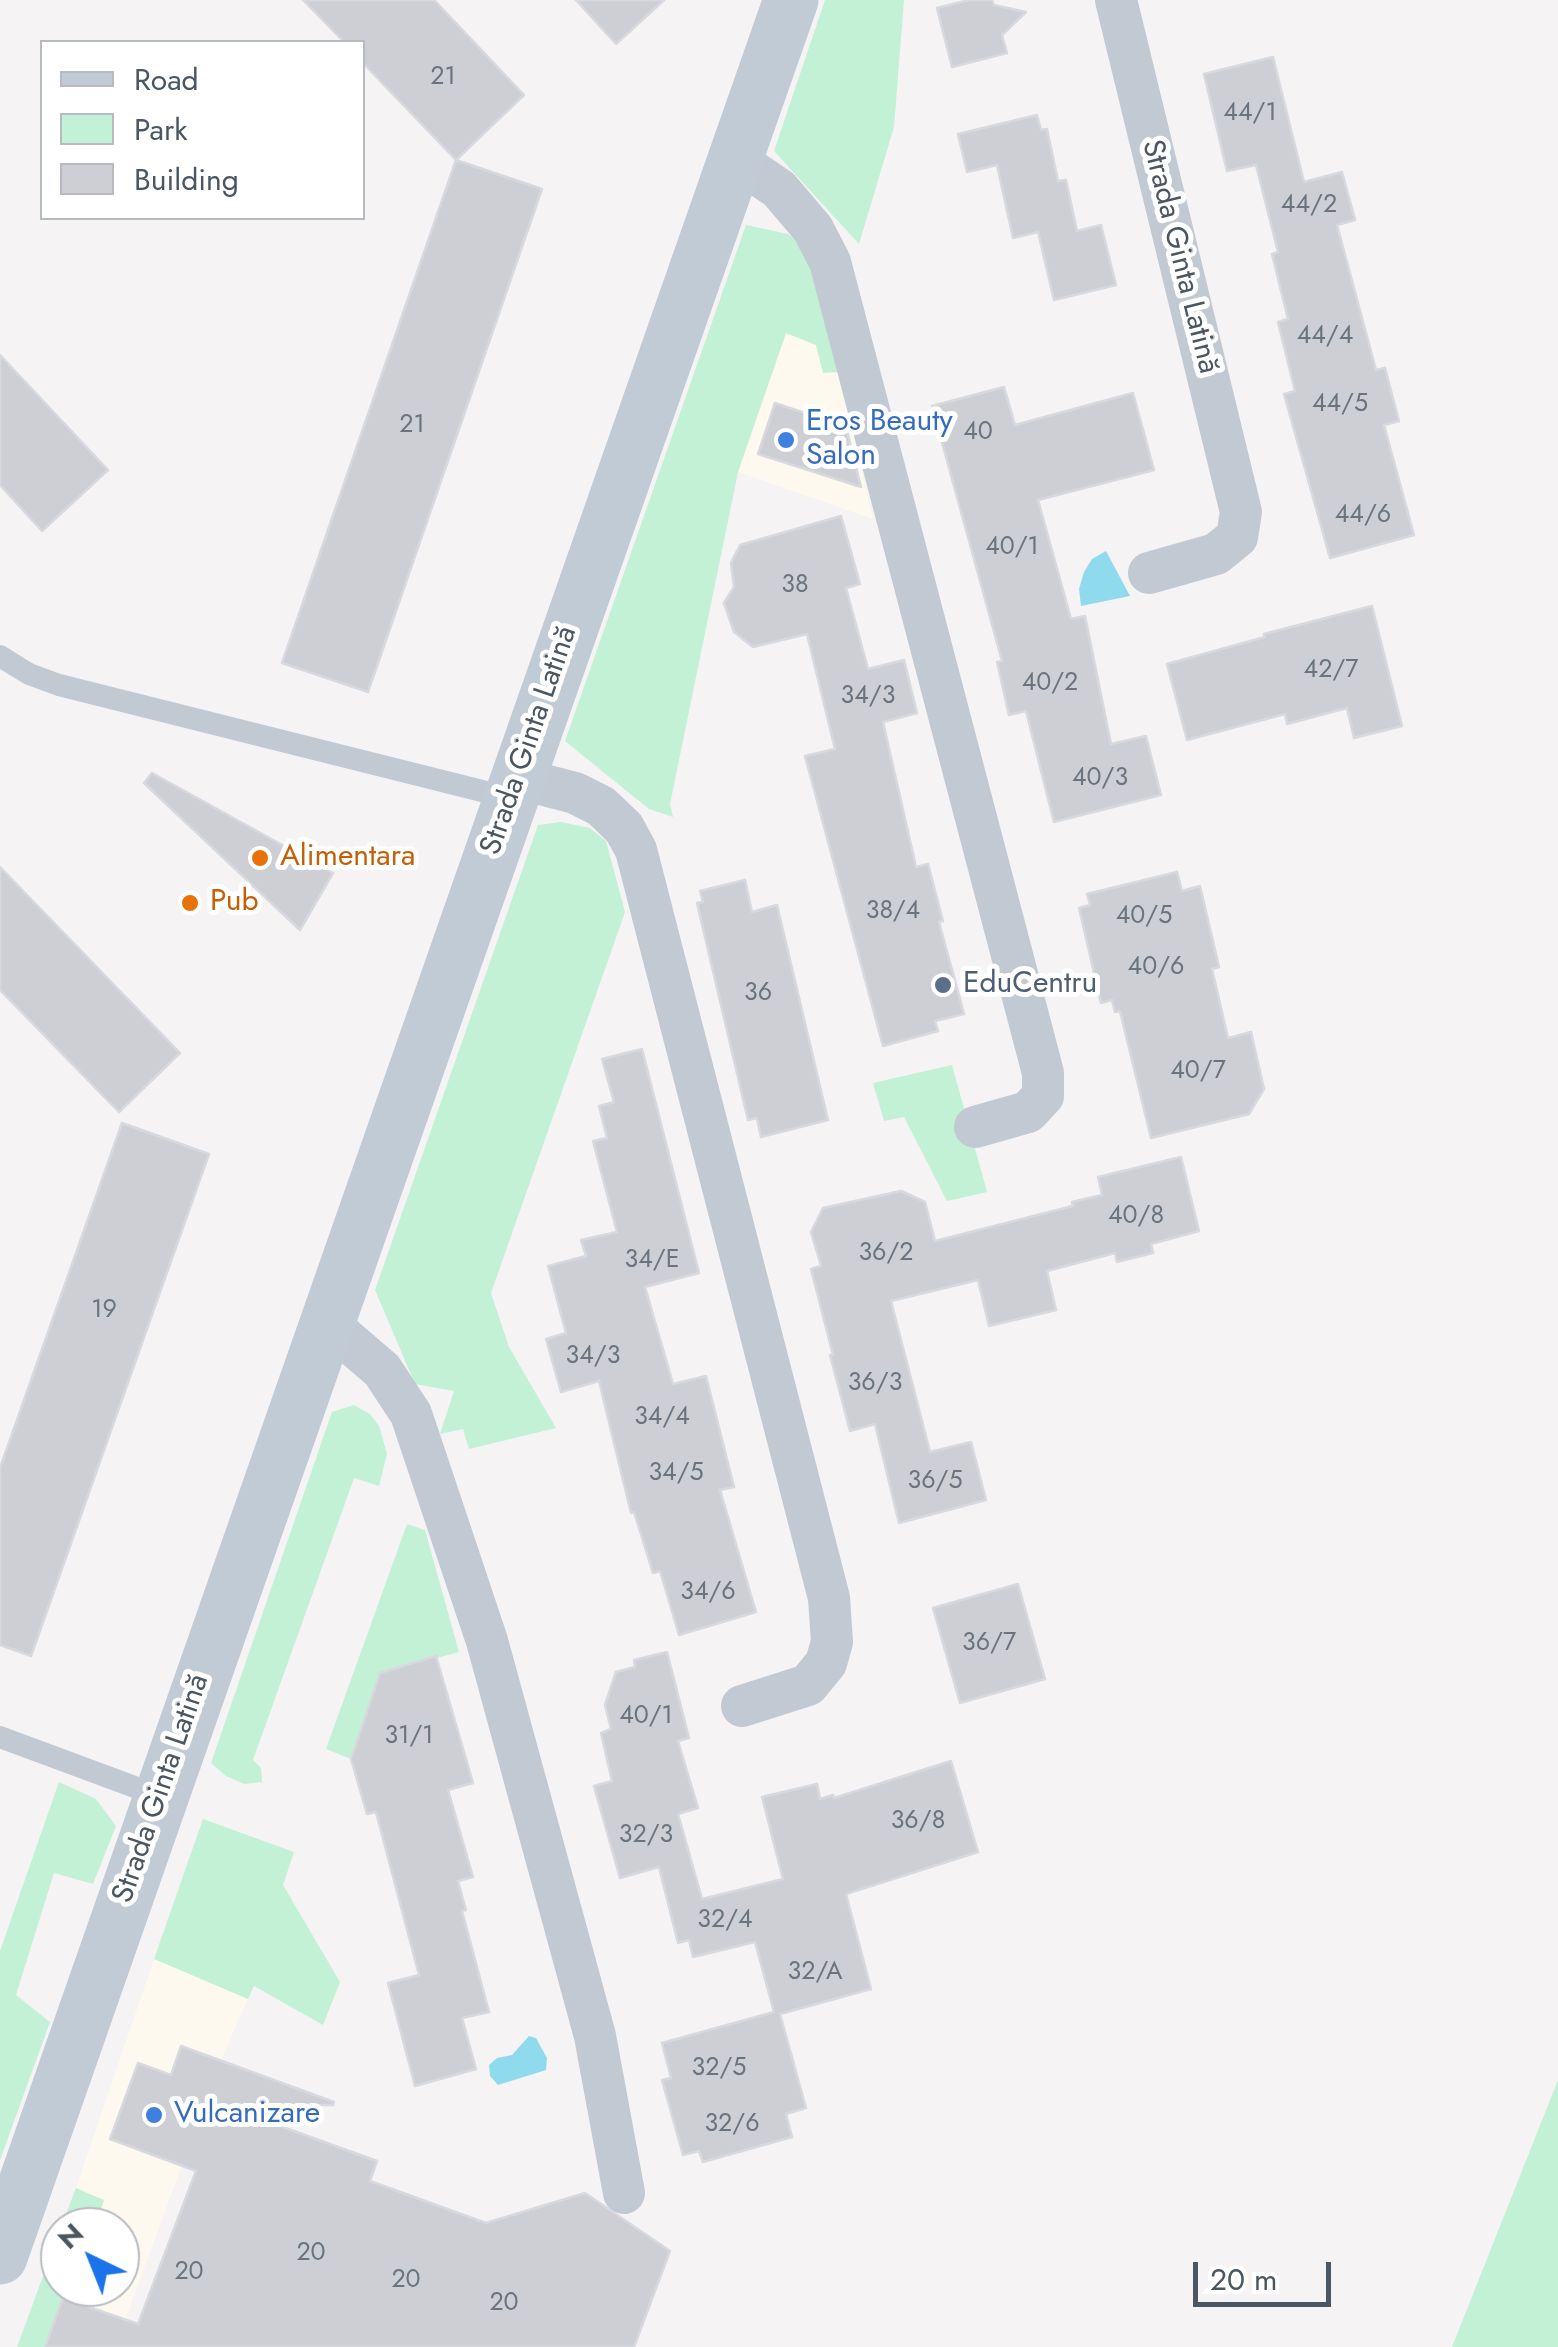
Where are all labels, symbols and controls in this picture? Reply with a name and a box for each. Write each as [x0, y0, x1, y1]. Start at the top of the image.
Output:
legend [40, 40, 365, 220]
text: Road [134, 58, 199, 101]
house number: 21 [430, 63, 456, 93]
house number: 44/1 [1223, 99, 1277, 129]
text: Park [134, 108, 187, 151]
street label: Strada Ginta Latină [1133, 136, 1225, 378]
text: Building [134, 158, 239, 201]
house number: 44/2 [1281, 191, 1337, 221]
house number: 44/4 [1297, 322, 1353, 352]
house number: 44/5 [1312, 390, 1368, 420]
place label: Eros Beauty Salon [806, 405, 953, 476]
house number: 21 [399, 411, 425, 441]
house number: 40 [963, 418, 993, 448]
marker: Eros Beauty Salon [775, 429, 797, 451]
house number: 44/6 [1335, 501, 1391, 531]
house number: 40/1 [985, 533, 1039, 563]
house number: 38 [781, 571, 809, 601]
street label: Strada Ginta Latină [474, 622, 586, 860]
house number: 42/7 [1304, 656, 1358, 686]
house number: 40/2 [1022, 669, 1078, 699]
house number: 34/3 [841, 682, 895, 712]
house number: 40/3 [1072, 764, 1128, 794]
place label: Alimentara [280, 840, 415, 876]
marker: Alimentara [249, 847, 271, 869]
place label: Pub [210, 885, 259, 921]
marker: Pub [179, 892, 201, 914]
house number: 38/4 [866, 897, 920, 927]
house number: 40/5 [1116, 902, 1172, 932]
house number: 40/6 [1128, 953, 1184, 983]
place label: EduCentru [963, 967, 1097, 1003]
marker: EduCentru [932, 974, 954, 996]
house number: 36 [744, 979, 772, 1009]
house number: 40/7 [1170, 1057, 1226, 1087]
house number: 40/8 [1108, 1202, 1164, 1232]
house number: 36/2 [858, 1239, 914, 1269]
house number: 34/E [625, 1246, 679, 1276]
house number: 19 [91, 1296, 117, 1326]
house number: 34/3 [566, 1342, 620, 1372]
house number: 36/3 [848, 1369, 902, 1399]
house number: 34/4 [634, 1403, 690, 1433]
house number: 34/5 [648, 1459, 704, 1489]
house number: 36/5 [907, 1467, 963, 1497]
house number: 34/6 [680, 1578, 736, 1608]
house number: 36/7 [962, 1629, 1016, 1659]
street label: Strada Ginta Latină [106, 1670, 218, 1908]
house number: 40/1 [619, 1702, 673, 1732]
house number: 31/1 [384, 1722, 434, 1752]
house number: 36/8 [891, 1807, 945, 1837]
house number: 32/3 [619, 1821, 673, 1851]
house number: 32/4 [697, 1906, 753, 1936]
house number: 32/A [788, 1958, 842, 1988]
house number: 32/5 [692, 2054, 746, 2084]
place label: Vulcanizare [174, 2097, 320, 2133]
marker: Vulcanizare [143, 2104, 165, 2126]
house number: 32/6 [704, 2110, 760, 2140]
north arrow [40, 2207, 140, 2307]
text: N [48, 2214, 93, 2259]
house number: 20 [296, 2239, 326, 2269]
scale bar [1198, 2242, 1336, 2304]
house number: 20 [174, 2258, 204, 2288]
text: 20 m [1210, 2258, 1277, 2301]
house number: 20 [391, 2266, 421, 2296]
house number: 20 [489, 2289, 519, 2319]

